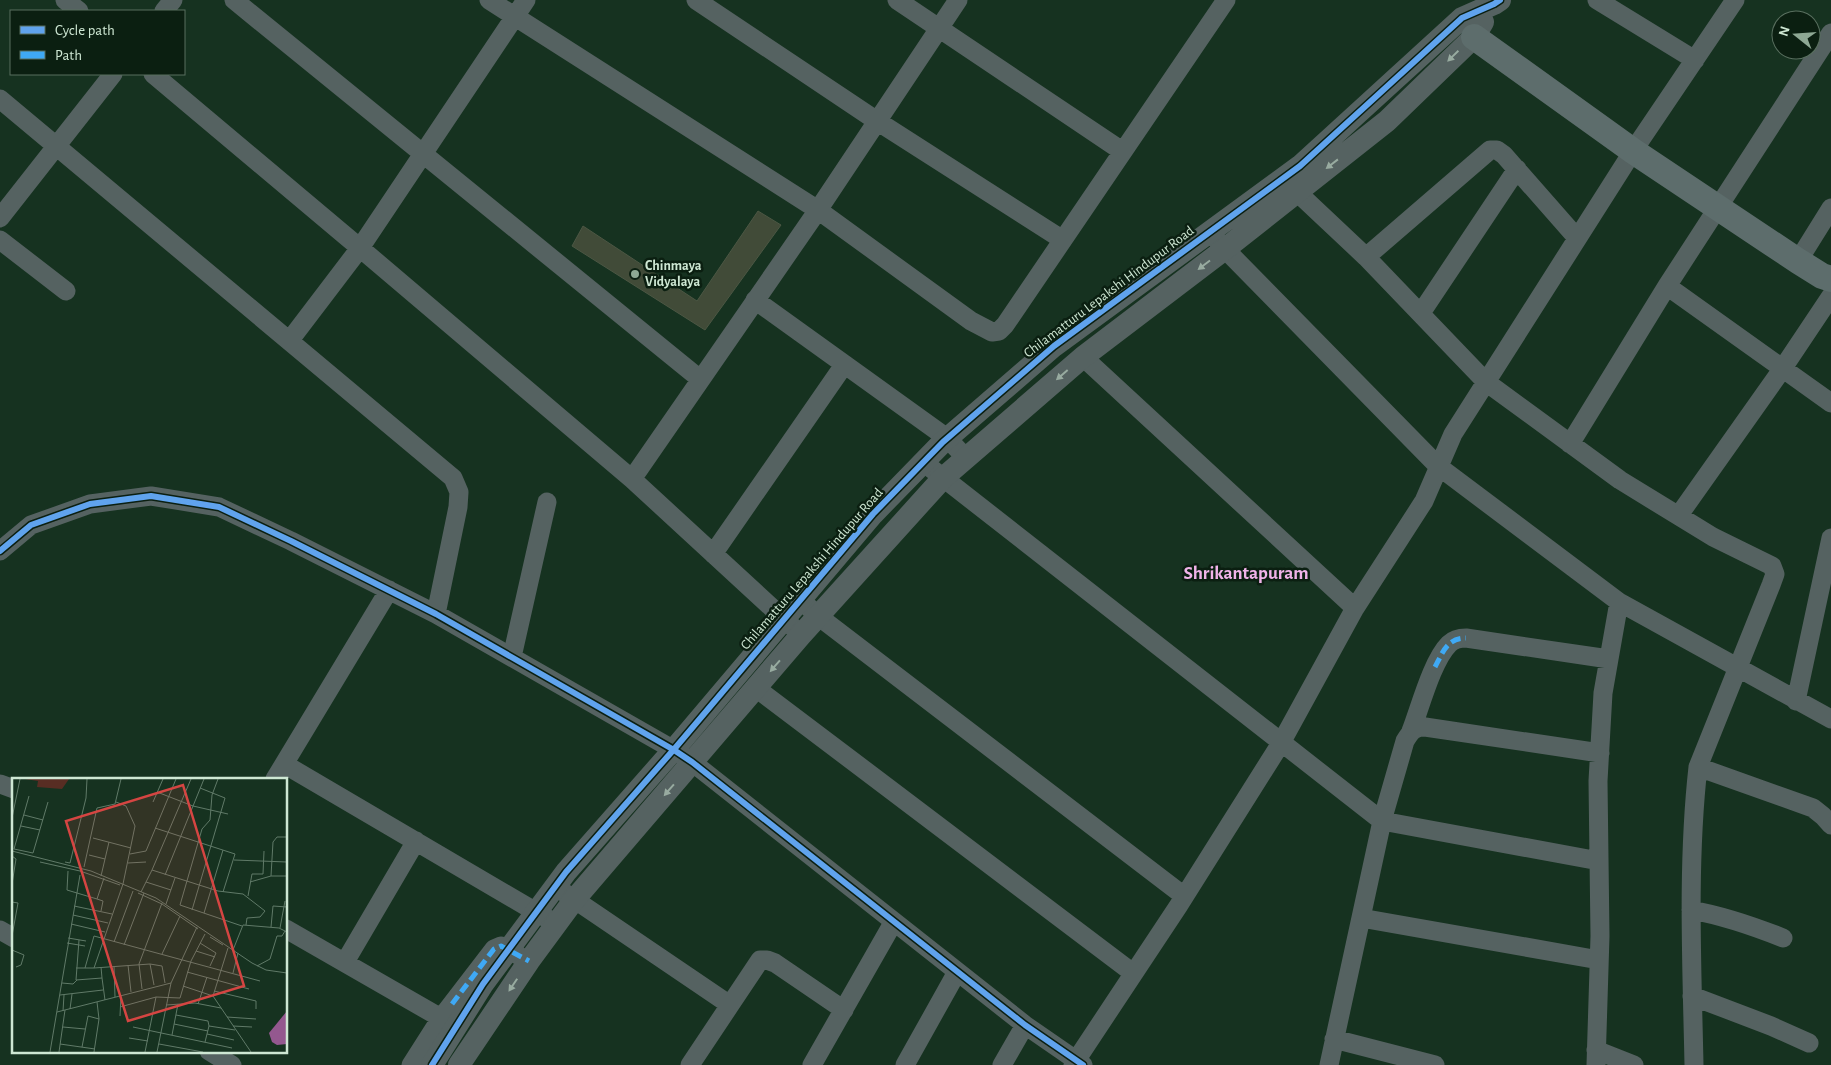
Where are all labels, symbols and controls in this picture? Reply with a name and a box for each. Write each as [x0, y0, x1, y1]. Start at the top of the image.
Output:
legend [10, 10, 185, 75]
north arrow [1771, 10, 1821, 60]
text: Cycle path [55, 23, 115, 38]
text: N [1776, 25, 1793, 38]
text: Path [55, 48, 82, 63]
one-way arrow [1448, 50, 1460, 62]
one-way arrow [1326, 159, 1339, 170]
street label: Chilamatturu Lepakshi Hindupur Road [1021, 224, 1197, 360]
place label: Chinmaya Vidyalaya [645, 259, 702, 289]
one-way arrow [1198, 259, 1211, 270]
marker: Chinmaya Vidyalaya [629, 268, 641, 280]
one-way arrow [1057, 369, 1069, 381]
street label: Chilamatturu Lepakshi Hindupur Road [738, 486, 886, 652]
district label: Shrikantapuram [1183, 564, 1309, 583]
one-way arrow [769, 660, 780, 673]
inset map [12, 778, 288, 1052]
one-way arrow [663, 783, 675, 795]
one-way arrow [508, 978, 518, 992]

